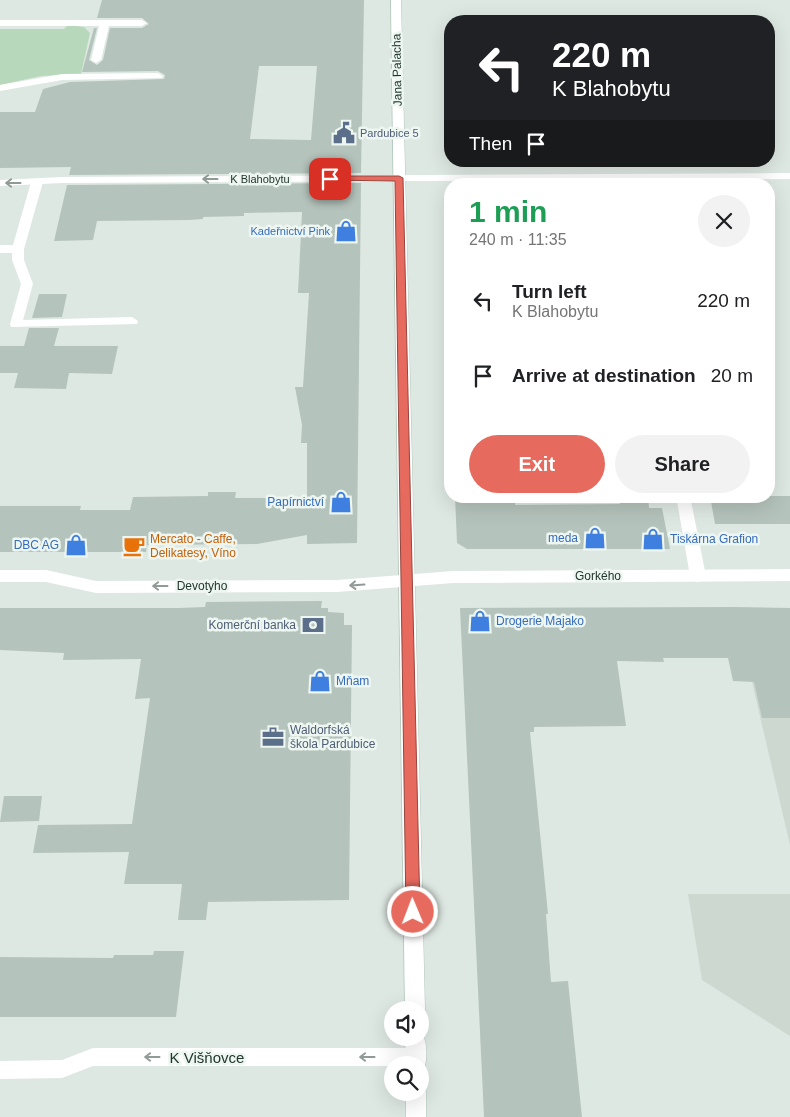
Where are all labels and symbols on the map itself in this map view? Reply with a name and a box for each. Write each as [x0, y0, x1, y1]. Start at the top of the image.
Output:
street label: Jana Palacha [389, 33, 405, 106]
public building icon: Pardubice 5 [331, 120, 357, 146]
place label: Pardubice 5 [360, 127, 419, 139]
pin [309, 158, 351, 200]
street label: K Blahobytu [230, 173, 290, 185]
one-way arrow [203, 174, 219, 184]
one-way arrow [5, 178, 22, 188]
shop icon: Kadeřnictví Pink [333, 218, 359, 244]
place label: Kadeřnictví Pink [251, 225, 330, 237]
shop icon: Papírnictví [328, 489, 354, 515]
place label: Papírnictví [267, 495, 325, 509]
shop icon: meda [582, 525, 608, 551]
shop icon: Tiskárna Grafion [640, 526, 666, 552]
place label: meda [548, 531, 578, 545]
shop icon: DBC AG [63, 532, 89, 558]
place label: Mercato - Caffe, Delikatesy, Víno [150, 532, 236, 560]
place label: Tiskárna Grafion [670, 532, 758, 546]
cafe icon: Mercato - Caffe, Delikatesy, Víno [121, 533, 147, 559]
place label: DBC AG [14, 538, 59, 552]
street label: Gorkého [575, 569, 621, 583]
street label: Devotyho [177, 579, 228, 593]
one-way arrow [350, 580, 366, 589]
one-way arrow [152, 581, 168, 591]
shop icon: Drogerie Majako [467, 608, 493, 634]
bank icon: Komerční banka [300, 612, 326, 638]
place label: Drogerie Majako [496, 614, 584, 628]
place label: Komerční banka [209, 618, 296, 632]
shop icon: Mňam [307, 668, 333, 694]
place label: Mňam [336, 674, 369, 688]
place label: Waldorfská škola Pardubice [290, 723, 376, 751]
office icon: Waldorfská škola Pardubice [260, 724, 286, 750]
position arrow [386, 885, 438, 937]
street label: K Višňovce [170, 1049, 244, 1066]
one-way arrow [144, 1052, 160, 1062]
one-way arrow [359, 1052, 376, 1062]

